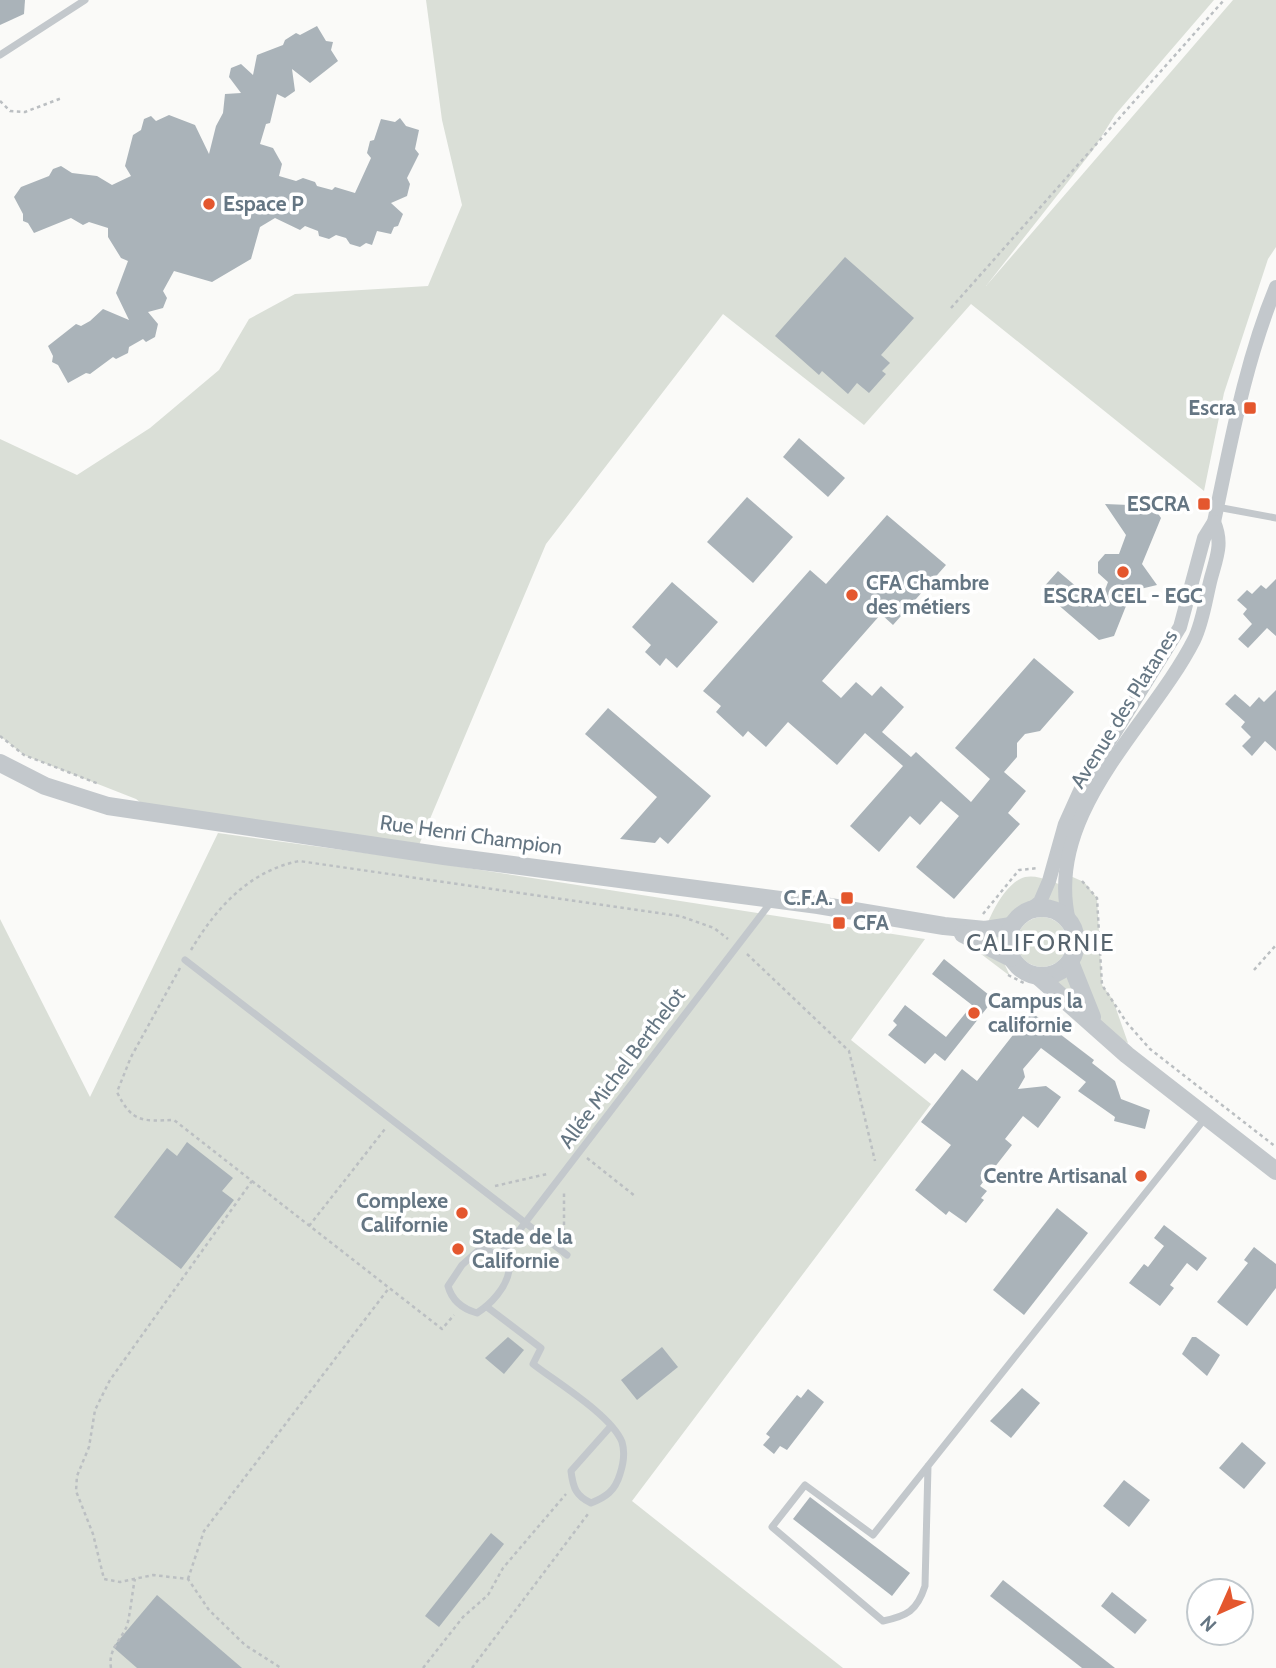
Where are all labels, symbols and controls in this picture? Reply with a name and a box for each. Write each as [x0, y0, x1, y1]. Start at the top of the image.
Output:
place label: Espace P [223, 191, 304, 216]
marker: Espace P [201, 196, 217, 212]
place label: Escra [1188, 395, 1237, 420]
marker: Escra [1242, 400, 1258, 416]
place label: ESCRA [1127, 491, 1191, 516]
marker: ESCRA [1196, 496, 1212, 512]
marker: ESCRA CEL - EGC [1115, 564, 1131, 580]
place label: CFA Chambre des métiers [866, 570, 989, 619]
place label: ESCRA CEL - EGC [1043, 583, 1203, 608]
marker: CFA Chambre des métiers [844, 587, 860, 603]
street label: Avenue des Platanes [1065, 625, 1183, 793]
street label: Rue Henri Champion [378, 809, 564, 860]
place label: C.F.A. [783, 885, 833, 910]
marker: C.F.A. [839, 890, 855, 906]
place label: CFA [853, 910, 890, 935]
marker: CFA [831, 915, 847, 931]
district label: CALIFORNIE [966, 928, 1116, 957]
street label: Allée Michel Berthelot [553, 983, 690, 1153]
place label: Campus la californie [988, 988, 1083, 1037]
marker: Campus la californie [966, 1005, 982, 1021]
place label: Centre Artisanal [983, 1163, 1127, 1188]
marker: Centre Artisanal [1133, 1168, 1149, 1184]
place label: Complexe Californie [356, 1188, 448, 1237]
marker: Complexe Californie [454, 1205, 470, 1221]
place label: Stade de la Californie [472, 1224, 573, 1273]
marker: Stade de la Californie [450, 1241, 466, 1257]
north arrow [1185, 1577, 1255, 1647]
text: N [1195, 1611, 1221, 1637]

